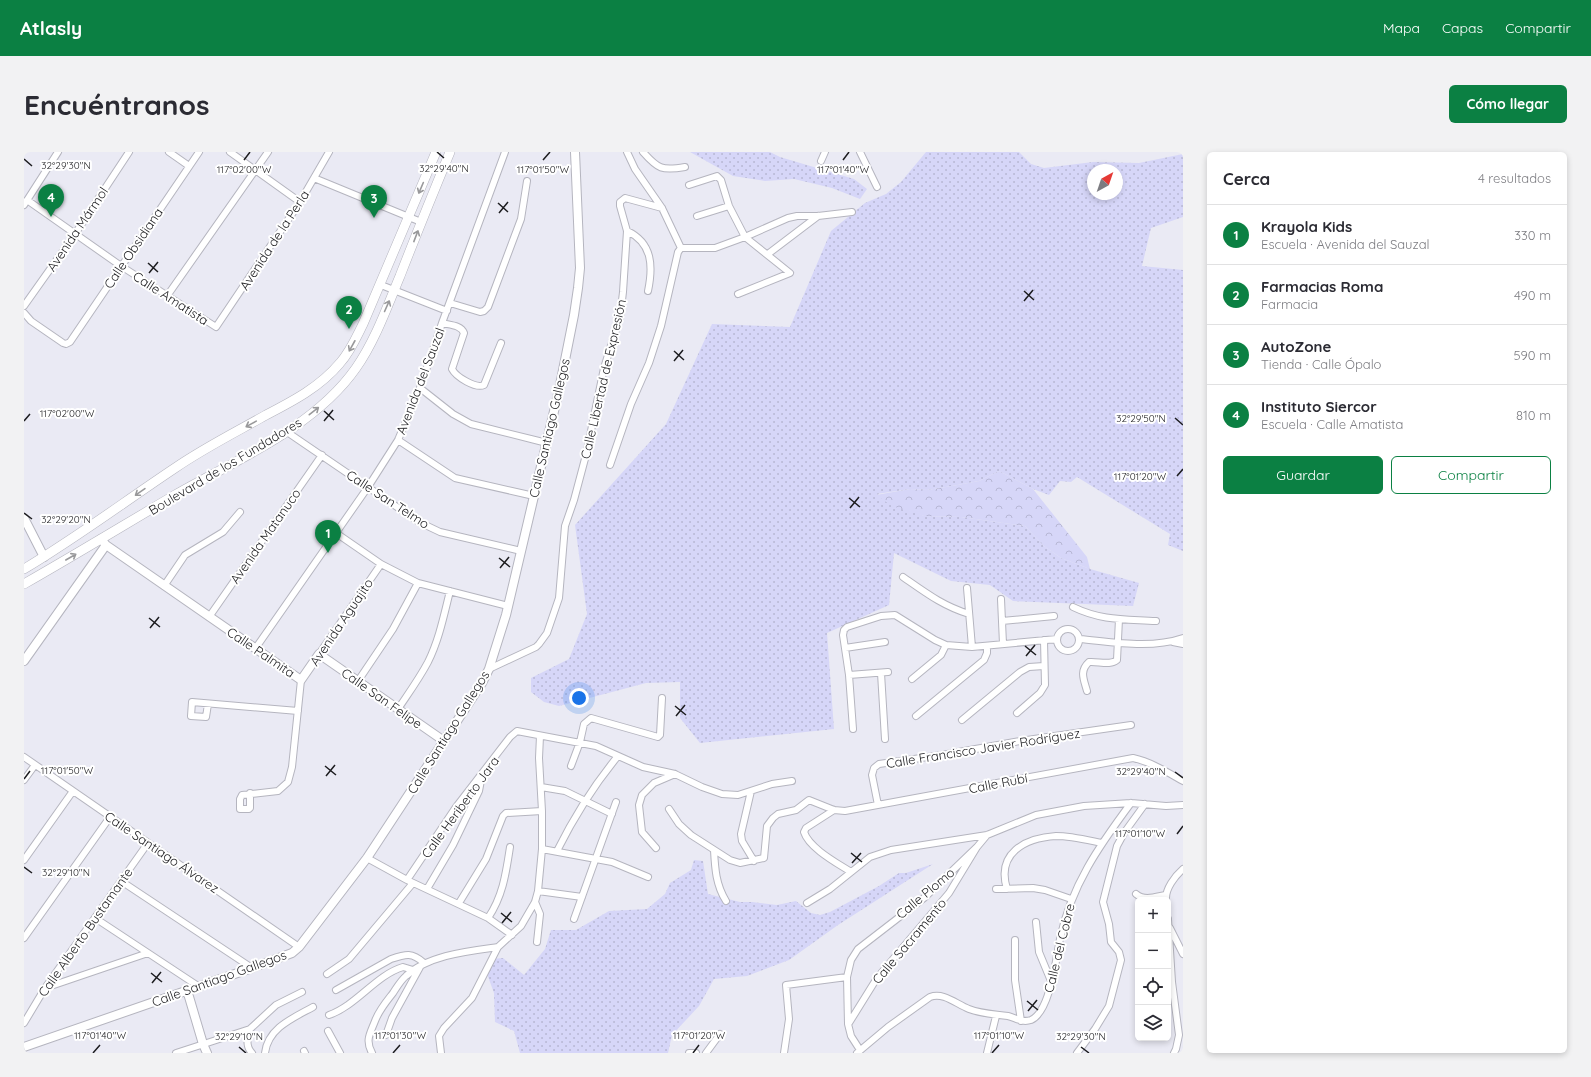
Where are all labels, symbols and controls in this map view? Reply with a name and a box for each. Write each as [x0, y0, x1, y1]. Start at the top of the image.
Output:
text: Atlasly [20, 16, 82, 40]
text: Mapa [1383, 19, 1420, 37]
text: Capas [1442, 19, 1483, 37]
text: Compartir [1505, 19, 1571, 37]
button: Cómo llegar [1449, 85, 1567, 123]
text: Encuéntranos [24, 87, 209, 122]
text: 32°29'30"N [41, 159, 91, 172]
text: 32°29'40"N [419, 162, 469, 175]
text: 117°02'00"W [217, 163, 272, 176]
text: 117°01'50"W [517, 163, 569, 176]
text: 117°01'40"W [817, 163, 869, 176]
north arrow [1087, 164, 1123, 200]
text: Cerca [1223, 168, 1270, 189]
text: 4 resultados [1478, 170, 1551, 186]
one-way arrow [416, 182, 424, 194]
pin: 4 [38, 184, 64, 217]
street label: Avenida Mármol [43, 184, 111, 274]
pin: 3 [361, 185, 387, 218]
street label: Avenida de la Perla [236, 187, 312, 293]
street label: Calle Obsidiana [100, 205, 166, 291]
text: Krayola Kids [1261, 217, 1352, 236]
text: 1 [1233, 227, 1239, 243]
text: 330 m [1514, 227, 1551, 243]
one-way arrow [413, 230, 421, 242]
text: Escuela · Avenida del Sauzal [1261, 236, 1430, 252]
street label: Calle Amatista [130, 268, 212, 328]
text: Farmacias Roma [1261, 277, 1383, 296]
text: 2 [1232, 287, 1240, 303]
text: 490 m [1514, 287, 1551, 303]
pin: 2 [336, 296, 362, 329]
text: Farmacia [1261, 296, 1318, 312]
street label: Calle Libertad de Expresión [577, 298, 629, 460]
one-way arrow [384, 300, 391, 312]
street label: Avenida del Sauzal [392, 325, 448, 437]
text: AutoZone [1261, 337, 1331, 356]
one-way arrow [347, 340, 355, 352]
text: 3 [1233, 347, 1239, 363]
text: 590 m [1514, 347, 1551, 363]
text: Tienda · Calle Ópalo [1261, 356, 1381, 372]
street label: Calle Santiago Gallegos [525, 357, 573, 499]
text: Instituto Siercor [1261, 397, 1377, 416]
text: 117°02'00"W [40, 407, 95, 420]
one-way arrow [309, 407, 320, 416]
text: 4 [1232, 407, 1240, 423]
text: 810 m [1516, 407, 1551, 423]
text: 32°29'50"N [1116, 412, 1166, 425]
street label: Boulevard de los Fundadores [146, 414, 304, 518]
text: Escuela · Calle Amatista [1261, 416, 1403, 432]
one-way arrow [245, 420, 257, 428]
button: Guardar [1223, 456, 1383, 494]
button: Compartir [1391, 456, 1551, 494]
street label: Calle San Telmo [344, 466, 433, 532]
text: 117°01'20"W [1114, 470, 1167, 483]
street label: Avenida Matanuco [226, 485, 304, 587]
one-way arrow [135, 488, 146, 496]
text: 32°29'20"N [41, 513, 91, 526]
pin: 1 [315, 520, 341, 553]
one-way arrow [65, 552, 77, 560]
street label: Avenida Aguajito [306, 575, 376, 669]
street label: Calle Palmita [224, 623, 298, 681]
street label: Calle San Felipe [339, 664, 425, 732]
street label: Calle Santiago Gallegos [404, 667, 492, 797]
your location [569, 688, 589, 708]
street label: Calle Francisco Javier Rodríguez [885, 725, 1081, 771]
street label: Calle Heriberto Jara [418, 753, 502, 861]
text: 117°01'50"W [41, 764, 93, 777]
text: 32°29'40"N [1116, 765, 1166, 778]
street label: Calle Rubí [967, 769, 1029, 797]
street label: Calle Santiago Álvarez [102, 808, 222, 896]
text: 117°01'10"W [1115, 827, 1166, 840]
street label: Calle Alberto Bustamante [34, 864, 136, 1000]
street label: Calle Plomo [893, 864, 958, 922]
text: 32°29'10"N [42, 866, 90, 879]
street label: Calle Sacramento [869, 895, 950, 987]
map controls [1135, 897, 1171, 1041]
button: + [1135, 897, 1171, 933]
street label: Calle del Cobre [1040, 902, 1078, 994]
button: − [1135, 933, 1171, 969]
street label: Calle Santiago Gallegos [149, 946, 289, 1010]
button: locate [1135, 969, 1171, 1005]
button: layers [1135, 1005, 1171, 1041]
text: 117°01'40"W [74, 1029, 126, 1042]
text: 117°01'30"W [374, 1029, 426, 1042]
text: 117°01'20"W [673, 1029, 726, 1042]
text: 117°01'10"W [974, 1029, 1025, 1042]
text: 32°29'10"N [215, 1030, 263, 1043]
text: 32°29'30"N [1056, 1030, 1106, 1043]

